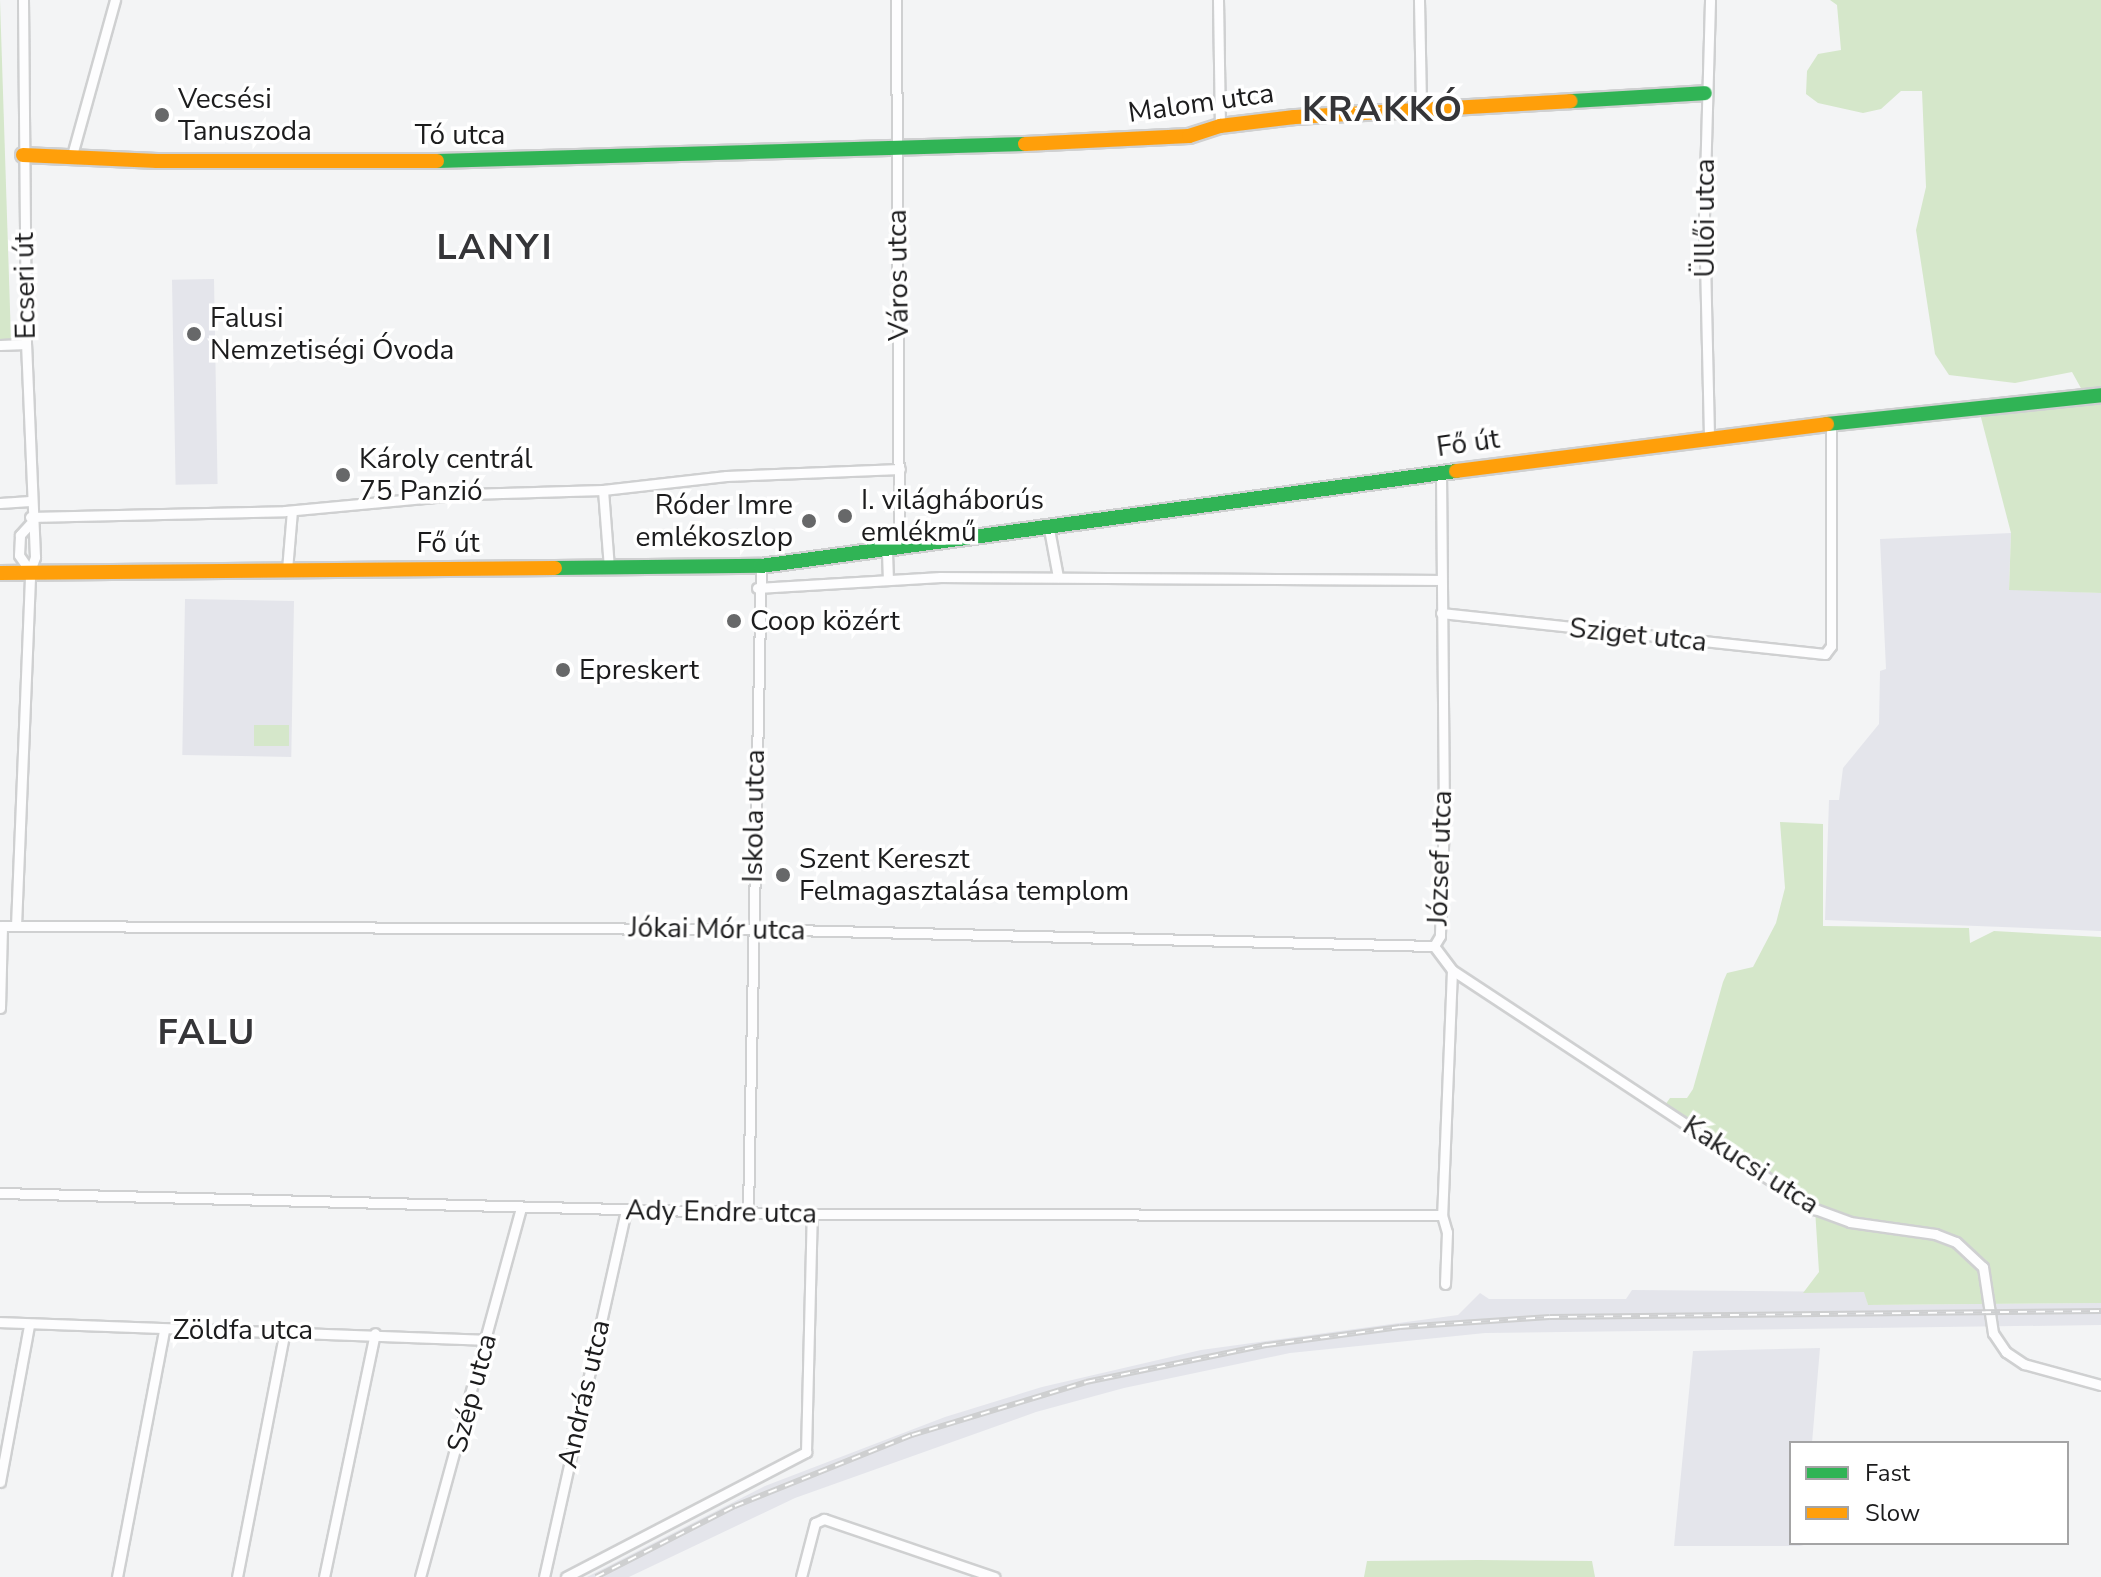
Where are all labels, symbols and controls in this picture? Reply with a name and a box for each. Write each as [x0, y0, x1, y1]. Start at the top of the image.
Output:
street label: Malom utca [1126, 76, 1276, 130]
place label: Vecsési Tanuszoda [178, 82, 312, 148]
district label: KRAKKÓ [1302, 88, 1464, 132]
marker: Vecsési Tanuszoda [153, 106, 171, 124]
street label: Tó utca [415, 118, 505, 152]
street label: Üllői utca [1688, 158, 1722, 278]
street label: Város utca [880, 209, 916, 341]
district label: LANYI [436, 226, 554, 270]
street label: Ecseri út [7, 232, 43, 340]
place label: Falusi Nemzetiségi Óvoda [210, 301, 454, 367]
marker: Falusi Nemzetiségi Óvoda [185, 325, 203, 343]
street label: Fő út [1434, 422, 1502, 464]
place label: Károly centrál 75 Panzió [359, 442, 533, 508]
marker: Károly centrál 75 Panzió [334, 466, 352, 484]
place label: I. világháborús emlékmű [861, 483, 1044, 549]
place label: Róder Imre emlékoszlop [636, 488, 793, 554]
marker: I. világháborús emlékmű [836, 507, 854, 525]
marker: Róder Imre emlékoszlop [800, 512, 818, 530]
street label: Fő út [416, 526, 480, 560]
place label: Coop közért [750, 604, 900, 638]
street label: Sziget utca [1568, 611, 1708, 659]
marker: Coop közért [725, 612, 743, 630]
place label: Epreskert [579, 653, 699, 687]
marker: Epreskert [554, 661, 572, 679]
street label: Iskola utca [736, 749, 772, 883]
street label: József utca [1421, 790, 1459, 926]
place label: Szent Kereszt Felmagasztalása templom [799, 842, 1129, 908]
marker: Szent Kereszt Felmagasztalása templom [774, 866, 792, 884]
street label: Jókai Mór utca [628, 911, 806, 947]
district label: FALU [158, 1011, 256, 1055]
street label: Kakucsi utca [1677, 1109, 1825, 1221]
street label: Ady Endre utca [625, 1194, 817, 1230]
street label: Zöldfa utca [173, 1313, 313, 1347]
street label: András utca [551, 1317, 617, 1471]
street label: Szép utca [440, 1330, 504, 1456]
legend [1789, 1441, 2069, 1545]
text: Fast [1865, 1457, 1910, 1489]
text: Slow [1865, 1497, 1920, 1529]

